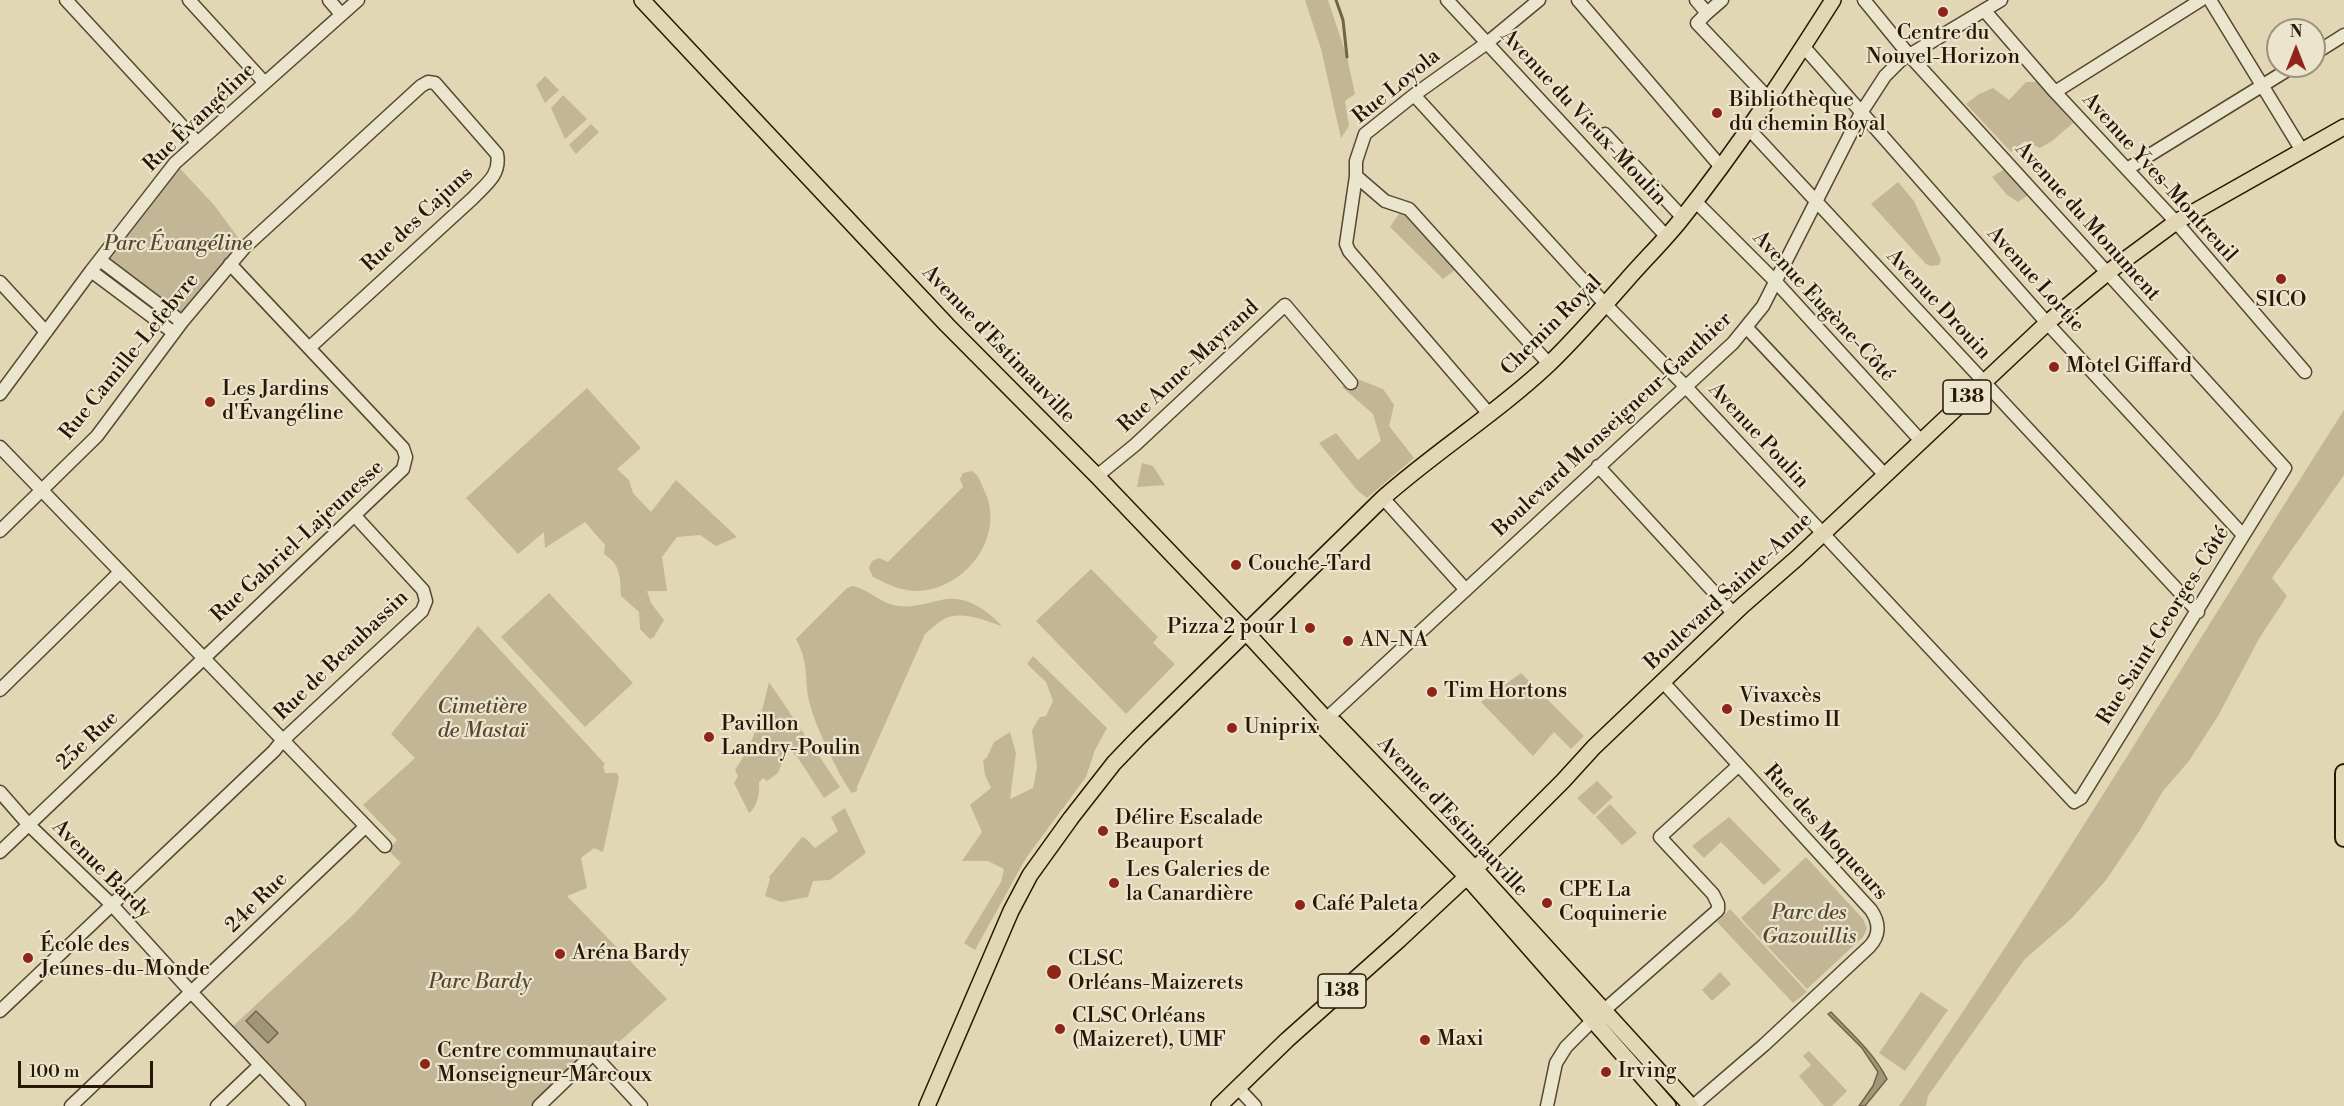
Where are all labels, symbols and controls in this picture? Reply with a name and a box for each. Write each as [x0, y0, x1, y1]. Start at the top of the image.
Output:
marker: Centre du Nouvel-Horizon [1936, 5, 1950, 19]
north arrow [2266, 18, 2326, 78]
place label: Centre du Nouvel-Horizon [1866, 21, 2020, 71]
text: N [2290, 22, 2302, 42]
street label: Avenue du Vieux-Moulin [1495, 25, 1671, 211]
street label: Rue Loyola [1348, 44, 1446, 130]
street label: Rue Évangéline [139, 58, 261, 178]
place label: Bibliothèque du chemin Royal [1729, 88, 1886, 138]
street label: Avenue Yves-Montreuil [2076, 88, 2242, 268]
marker: Bibliothèque du chemin Royal [1710, 106, 1724, 120]
street label: Avenue du Monument [2009, 137, 2165, 307]
street label: Rue des Cajuns [357, 162, 479, 278]
street label: Avenue Lortie [1981, 222, 2089, 338]
street label: Avenue Eugène-Côté [1747, 226, 1899, 388]
park label: Parc Évangéline [104, 232, 252, 258]
street label: Avenue Drouin [1880, 245, 1996, 365]
street label: Avenue d'Estimauville [916, 261, 1080, 429]
street label: Rue Camille-Lefebvre [55, 269, 205, 445]
street label: Chemin Royal [1496, 270, 1608, 382]
marker: SICO [2274, 272, 2288, 286]
place label: SICO [2256, 288, 2306, 314]
street label: Rue Anne-Mayrand [1113, 295, 1265, 439]
street label: Boulevard Monseigneur-Gauthier [1488, 307, 1738, 543]
place label: Motel Giffard [2066, 354, 2192, 380]
marker: Motel Giffard [2047, 360, 2061, 374]
place label: Les Jardins d'Évangéline [222, 377, 343, 427]
street label: Avenue Poulin [1702, 378, 1814, 494]
road number: 138 [1943, 380, 1991, 414]
marker: Les Jardins d'Évangéline [203, 395, 217, 409]
street label: Rue Gabriel-Lajeunesse [206, 455, 390, 629]
street label: Boulevard Sainte-Anne [1640, 508, 1818, 676]
street label: Rue Saint-Georges-Côté [2092, 522, 2236, 730]
place label: Couche-Tard [1248, 552, 1371, 578]
marker: Couche-Tard [1229, 558, 1243, 572]
street label: Rue de Beaubassin [270, 586, 414, 726]
place label: Pizza 2 pour 1 [1167, 615, 1298, 641]
marker: Pizza 2 pour 1 [1303, 621, 1317, 635]
place label: AN-NA [1360, 628, 1428, 654]
marker: AN-NA [1341, 634, 1355, 648]
place label: Tim Hortons [1444, 679, 1567, 705]
place label: Vivaxcès Destimo II [1739, 684, 1840, 734]
marker: Tim Hortons [1425, 685, 1439, 699]
park label: Cimetière de Mastaï [437, 695, 527, 745]
marker: Vivaxcès Destimo II [1720, 702, 1734, 716]
street label: 25e Rue [52, 706, 124, 776]
place label: Pavillon Landry-Poulin [721, 712, 860, 762]
place label: Uniprix [1244, 715, 1318, 741]
marker: Uniprix [1225, 721, 1239, 735]
marker: Pavillon Landry-Poulin [702, 730, 716, 744]
street label: Avenue d'Estimauville [1371, 732, 1533, 902]
street label: Rue des Moqueurs [1758, 760, 1892, 906]
place label: Délire Escalade Beauport [1115, 806, 1263, 856]
street label: Avenue Bardy [46, 815, 156, 925]
marker: Délire Escalade Beauport [1096, 824, 1110, 838]
place label: Les Galeries de la Canardière [1126, 858, 1270, 908]
street label: 24e Rue [221, 867, 293, 939]
marker: Les Galeries de la Canardière [1107, 876, 1121, 890]
place label: CPE La Coquinerie [1559, 878, 1667, 928]
place label: Café Paleta [1312, 892, 1418, 918]
marker: CPE La Coquinerie [1540, 896, 1554, 910]
marker: Café Paleta [1293, 898, 1307, 912]
park label: Parc des Gazouillis [1762, 901, 1856, 951]
place label: École des Jeunes-du-Monde [40, 933, 210, 983]
place label: Aréna Bardy [572, 941, 690, 967]
marker: Aréna Bardy [553, 947, 567, 961]
place label: CLSC Orléans-Maizerets [1068, 947, 1244, 997]
marker: École des Jeunes-du-Monde [21, 951, 35, 965]
marker: CLSC Orléans-Maizerets [1045, 963, 1063, 981]
park label: Parc Bardy [428, 970, 532, 996]
road number: 138 [1318, 974, 1366, 1008]
place label: CLSC Orléans (Maizeret), UMF [1072, 1004, 1226, 1054]
marker: CLSC Orléans (Maizeret), UMF [1053, 1022, 1067, 1036]
place label: Maxi [1437, 1027, 1484, 1053]
marker: Maxi [1418, 1033, 1432, 1047]
place label: Centre communautaire Monseigneur-Marcoux [437, 1039, 657, 1089]
scale bar [21, 1049, 156, 1087]
marker: Centre communautaire Monseigneur-Marcoux [418, 1057, 432, 1071]
place label: Irving [1618, 1059, 1677, 1085]
text: 100 m [29, 1060, 80, 1083]
marker: Irving [1599, 1065, 1613, 1079]

